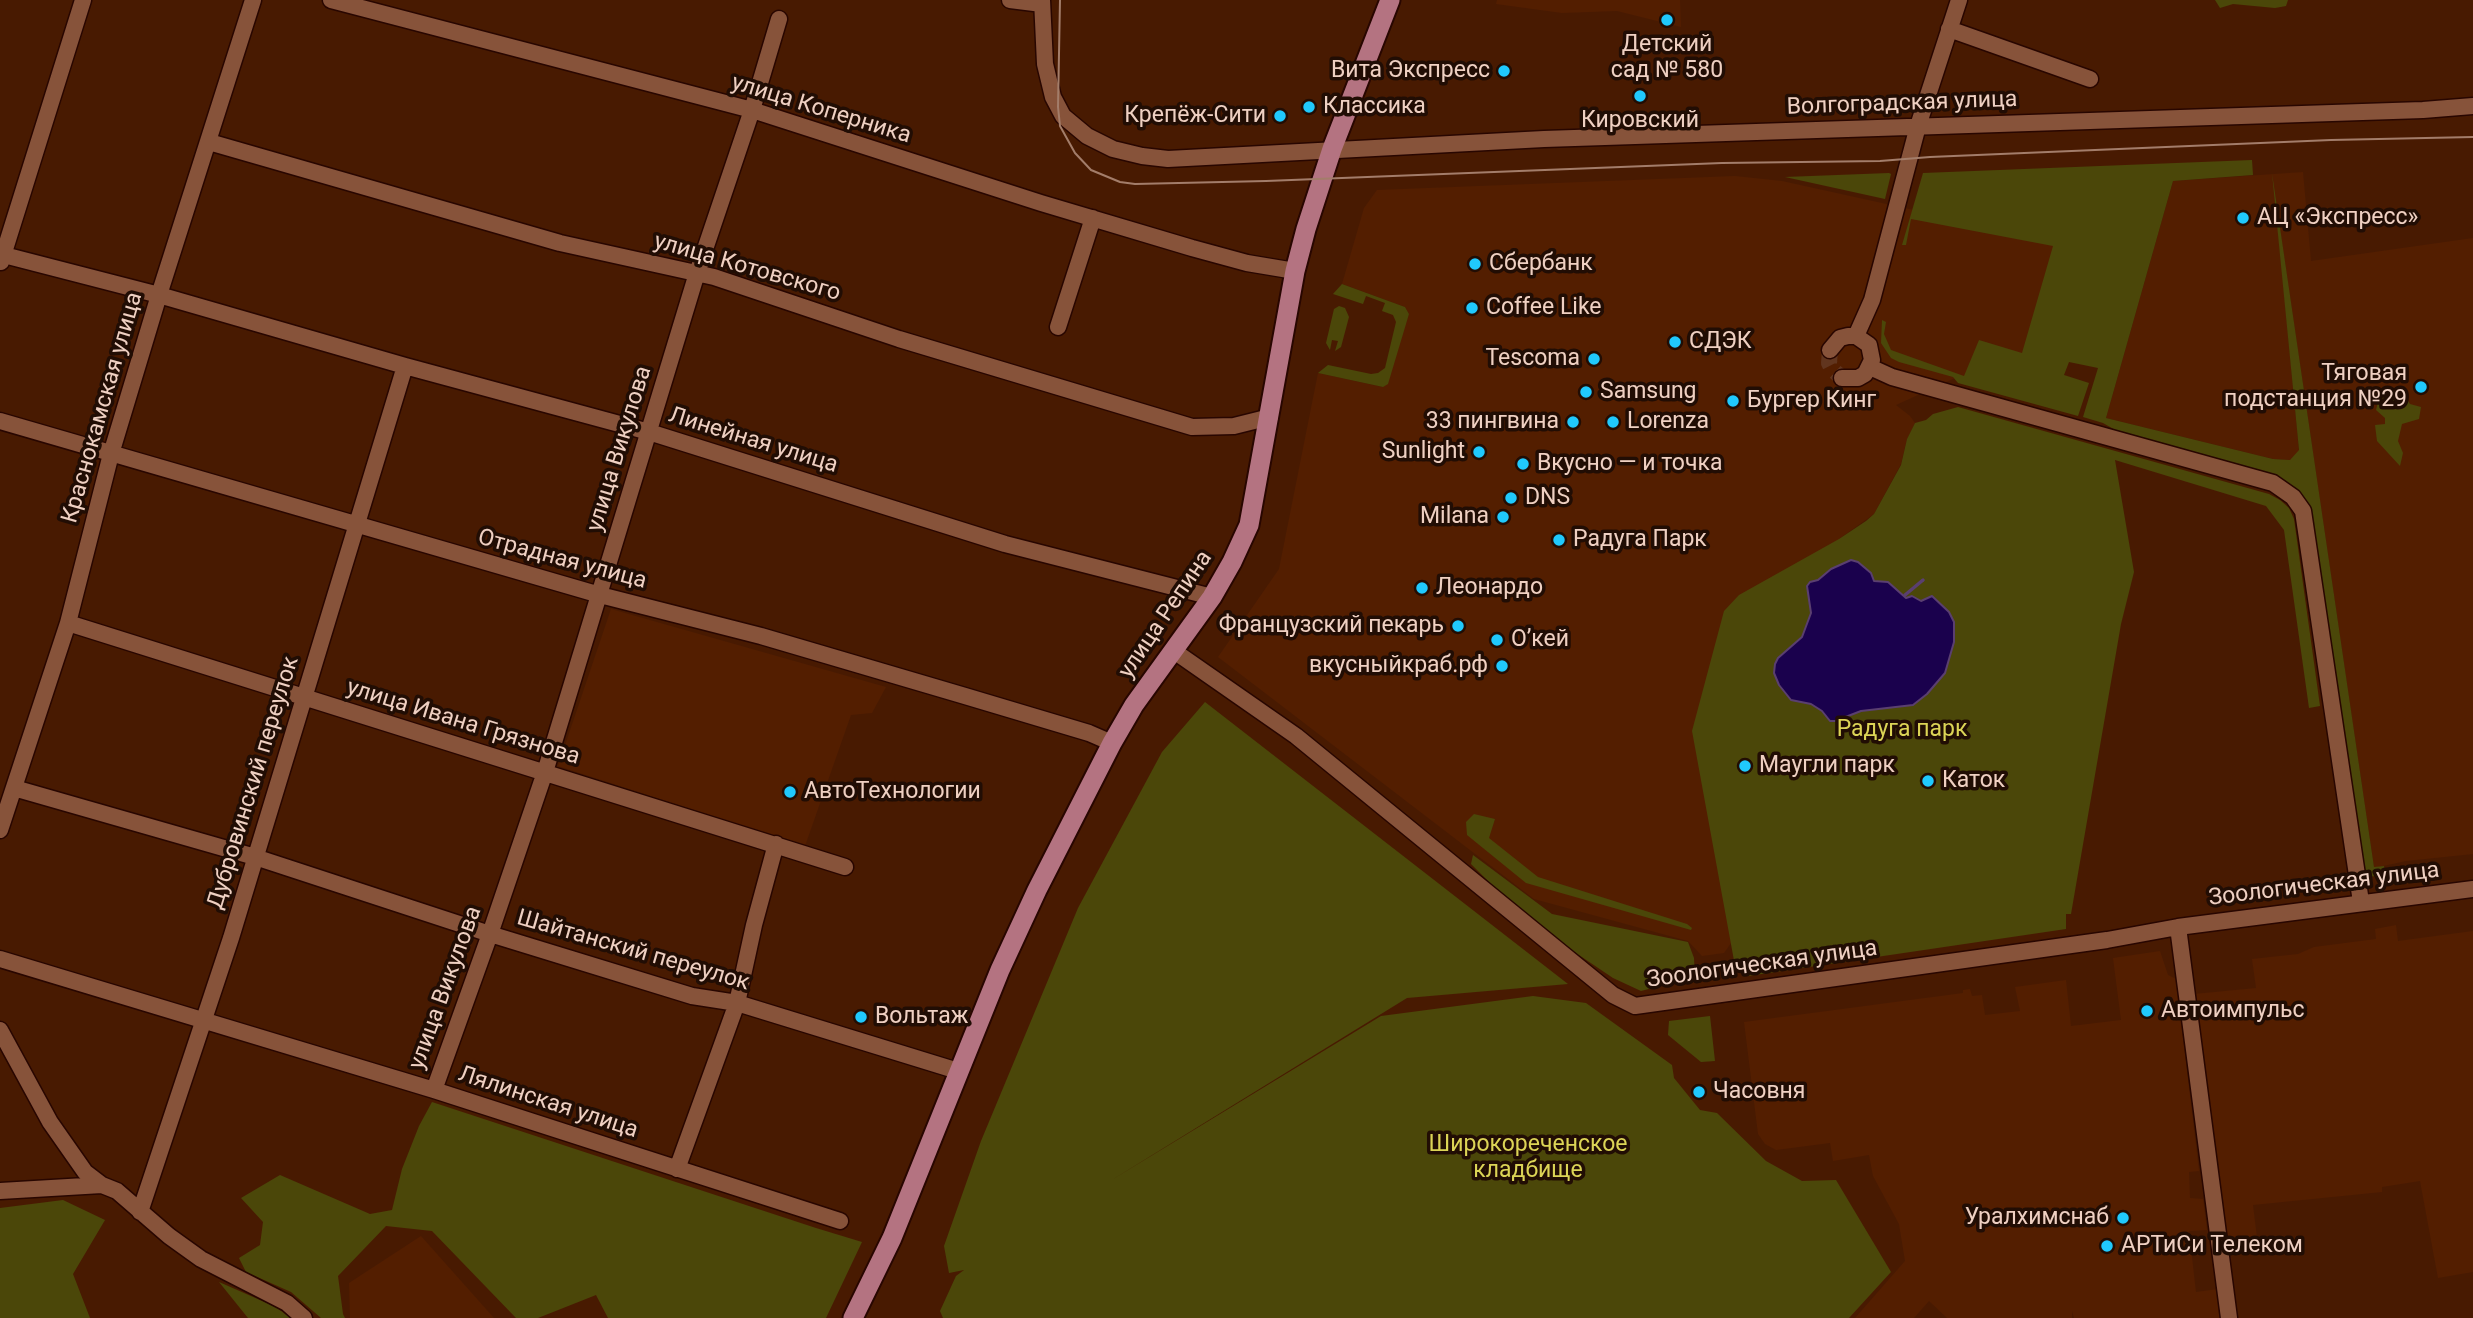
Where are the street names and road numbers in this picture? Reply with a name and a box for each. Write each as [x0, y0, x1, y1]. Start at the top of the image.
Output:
street label: улица Коперника [728, 70, 914, 150]
street label: Волгоградская улица [1786, 86, 2018, 122]
street label: улица Котовского [650, 228, 844, 308]
street label: Краснокамская улица [57, 289, 149, 527]
street label: улица Викулова [582, 363, 658, 535]
street label: Линейная улица [665, 402, 841, 480]
street label: Отрадная улица [475, 524, 649, 596]
street label: улица Репина [1113, 546, 1219, 684]
street label: Дубровинский переулок [202, 653, 306, 913]
street label: улица Ивана Грязнова [343, 674, 583, 772]
street label: Зоологическая улица [2207, 857, 2441, 913]
street label: улица Викулова [404, 903, 488, 1073]
street label: Шайтанский переулок [514, 905, 752, 997]
street label: Зоологическая улица [1645, 935, 1879, 995]
street label: Лялинская улица [455, 1061, 641, 1145]

